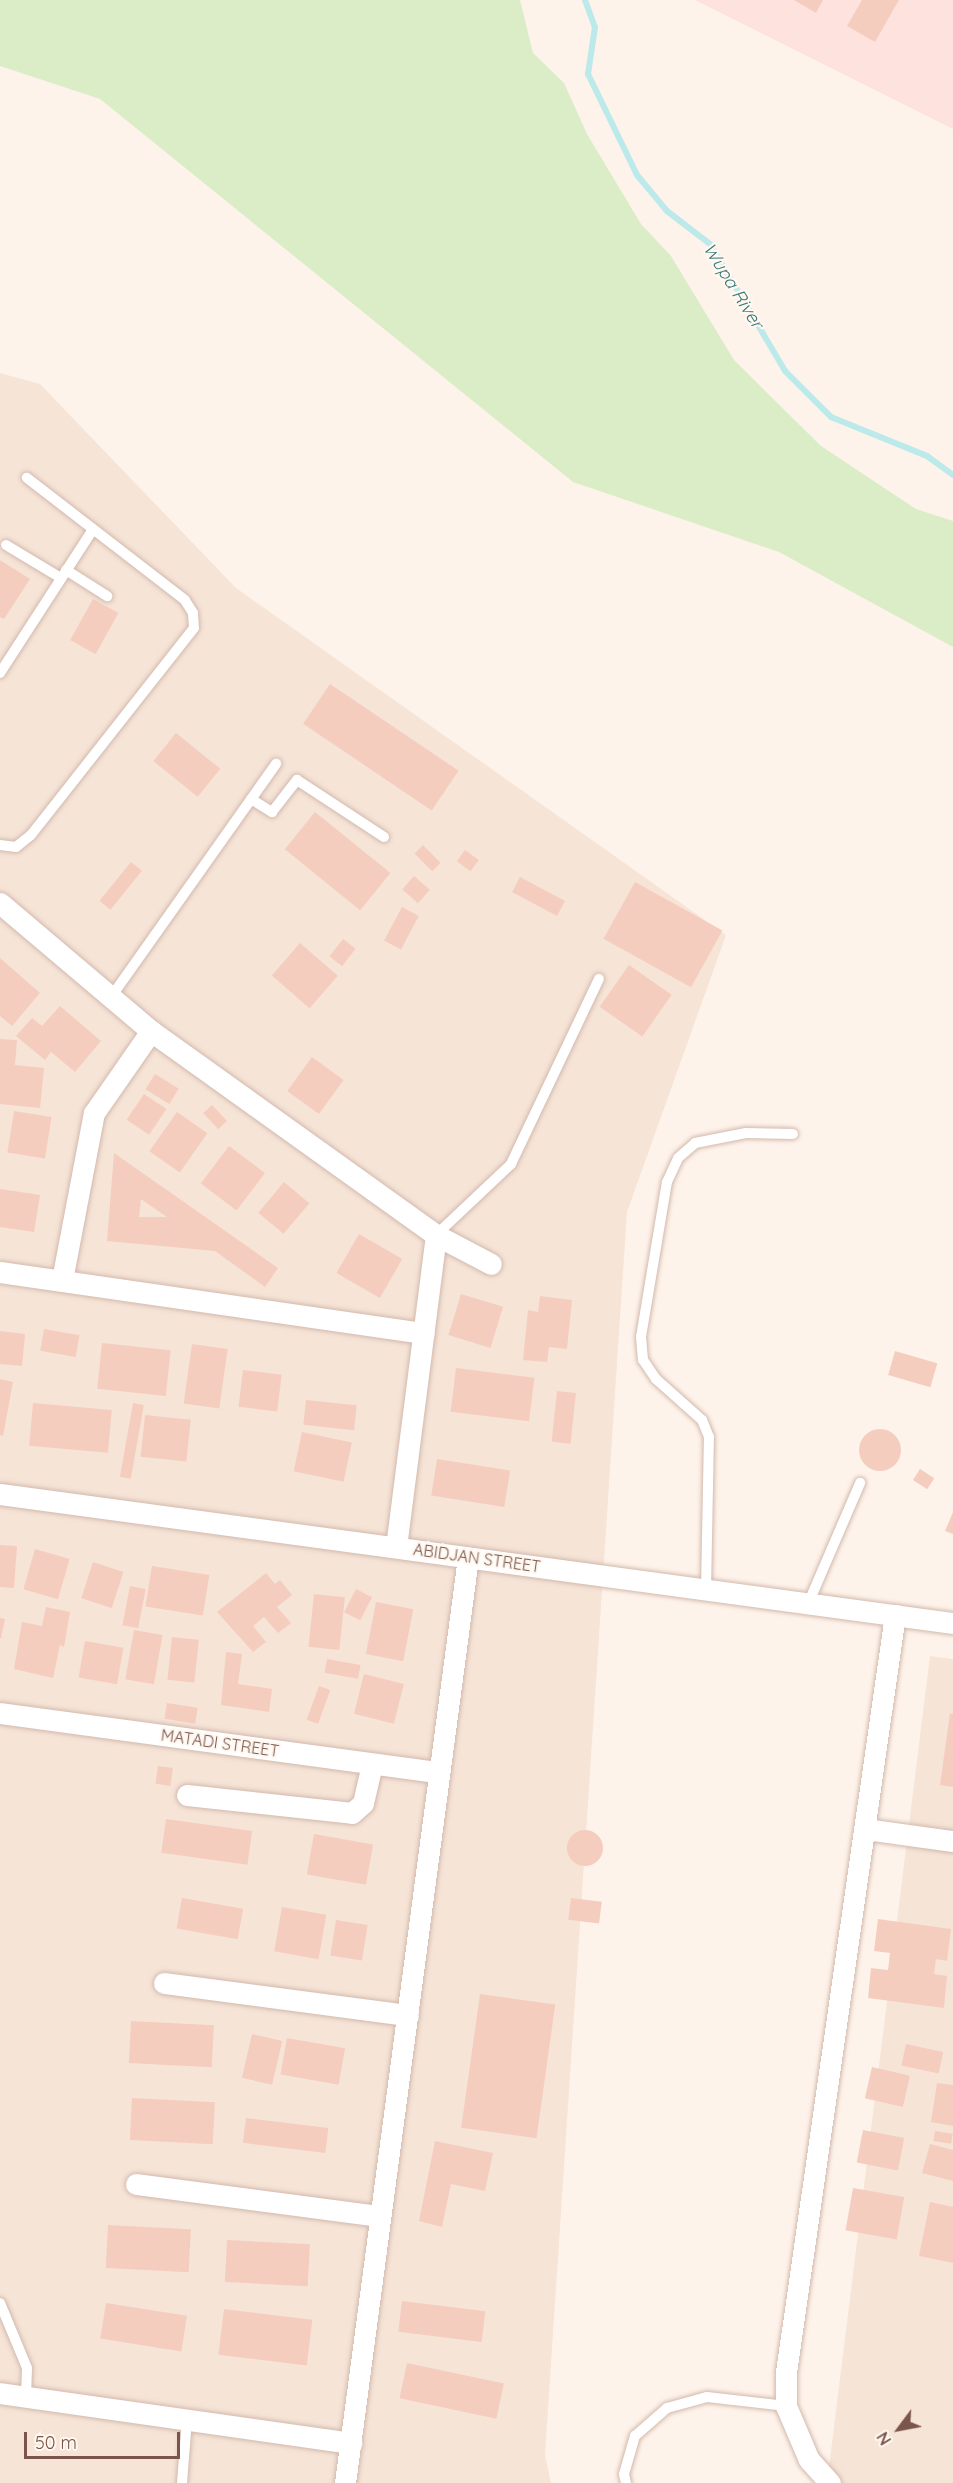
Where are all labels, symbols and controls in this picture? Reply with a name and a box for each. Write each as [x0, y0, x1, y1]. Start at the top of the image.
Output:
water label: Wupa River [698, 239, 768, 333]
street label: ABIDJAN STREET [412, 1540, 542, 1576]
street label: MATADI STREET [160, 1725, 280, 1761]
north arrow [869, 2399, 929, 2459]
scale bar [27, 2420, 183, 2458]
text: N [872, 2428, 895, 2449]
text: 50 m [35, 2431, 77, 2454]

